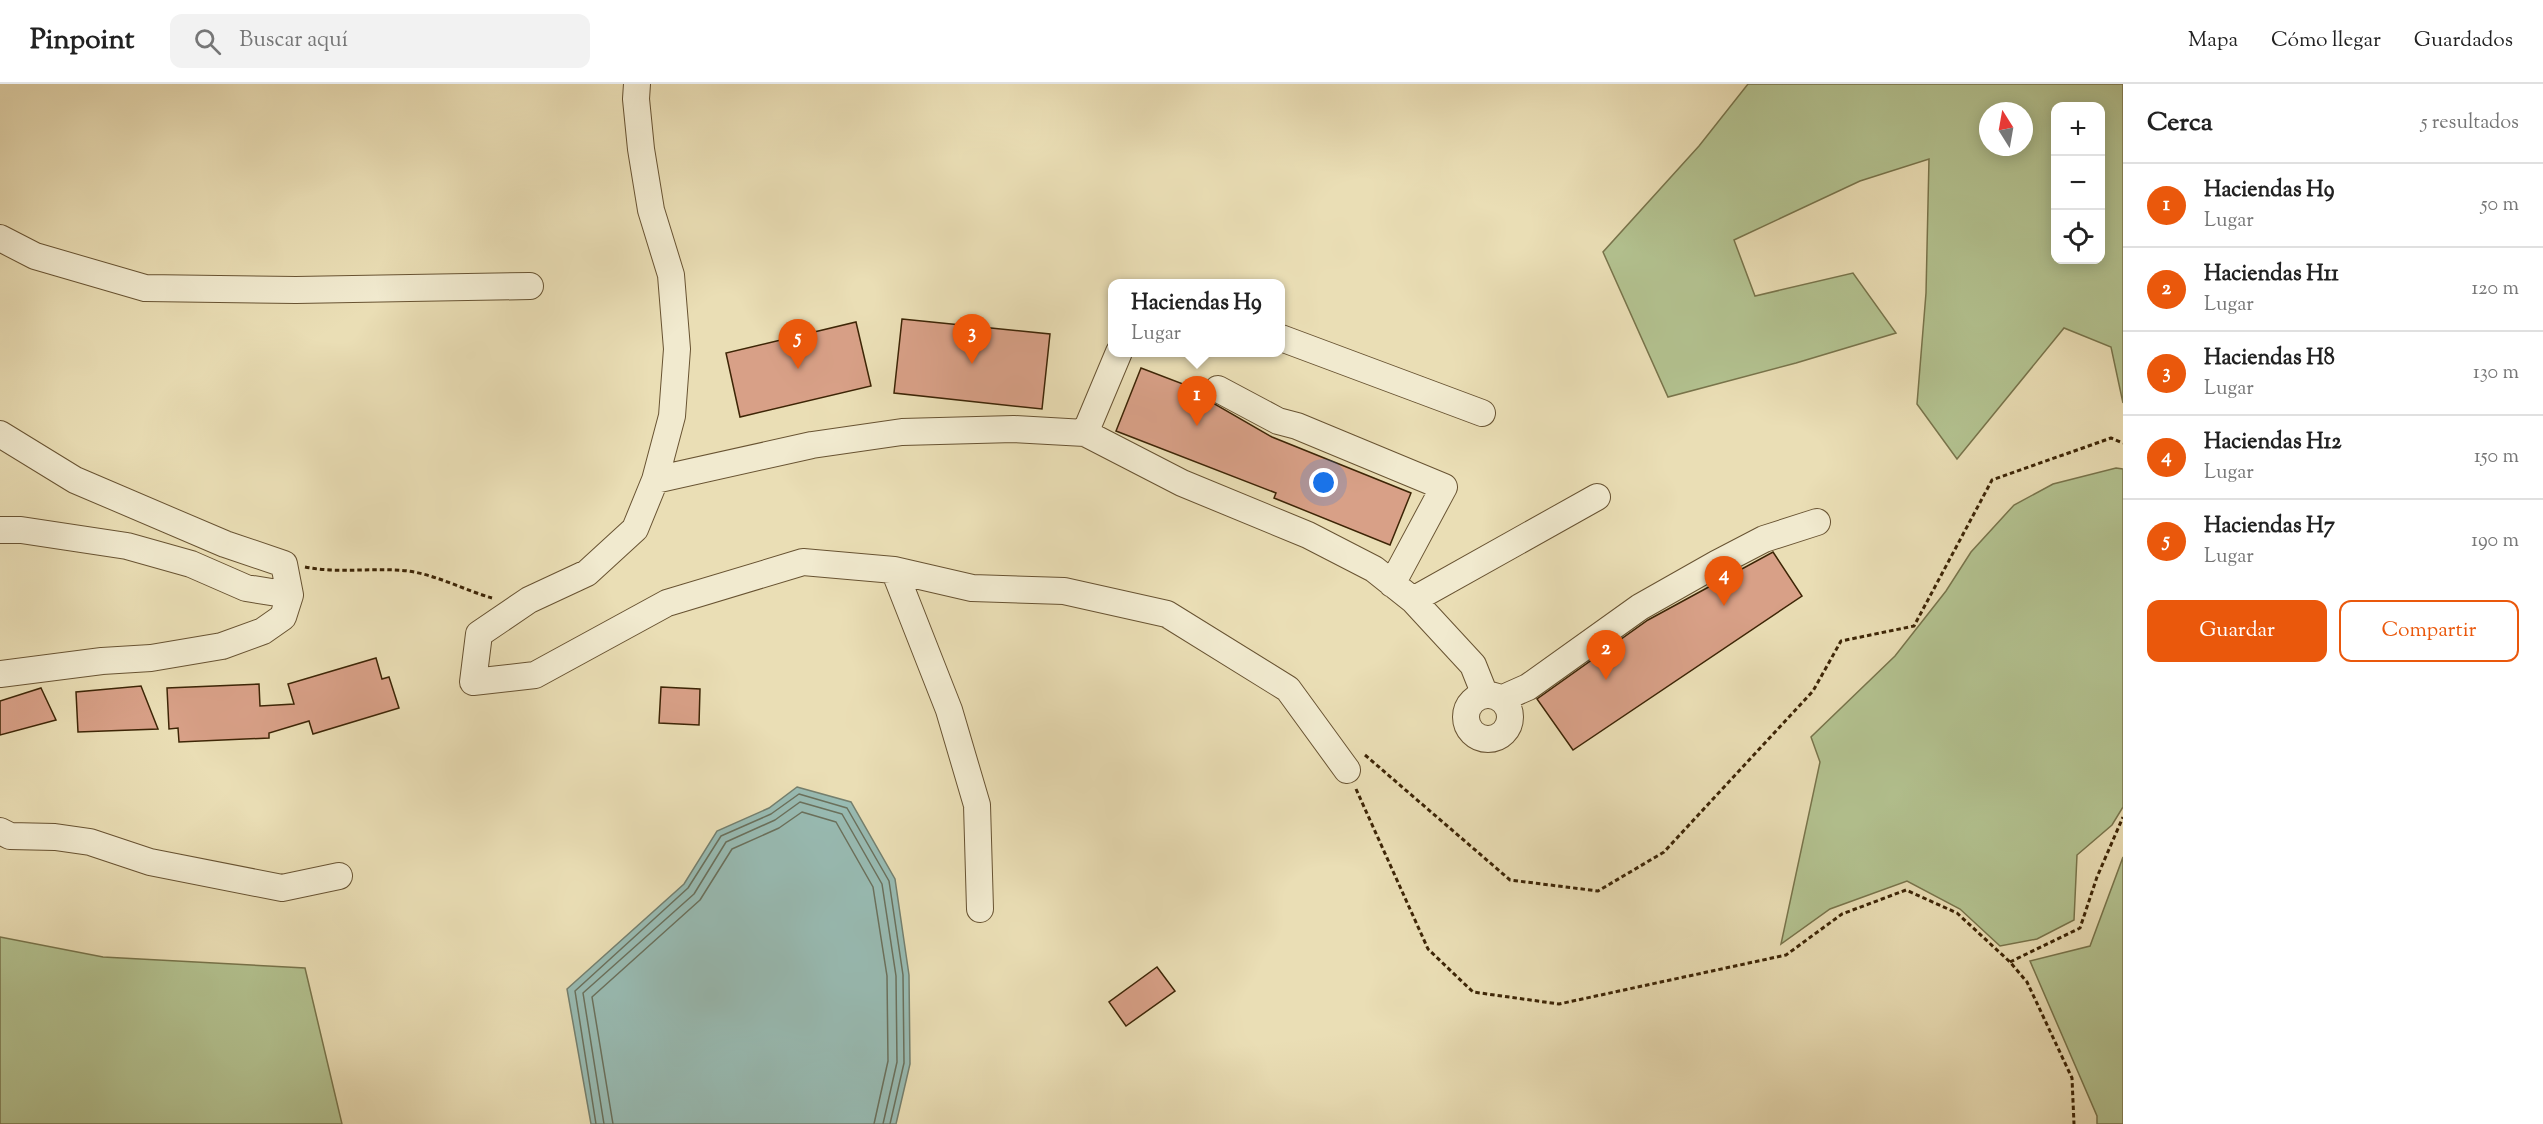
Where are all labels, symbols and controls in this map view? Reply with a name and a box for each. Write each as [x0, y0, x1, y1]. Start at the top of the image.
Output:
search box [170, 14, 590, 68]
text: Pinpoint [30, 21, 134, 61]
icon: search [191, 25, 224, 58]
text: Buscar aquí [239, 25, 348, 57]
text: Mapa [2188, 26, 2238, 56]
text: Cómo llegar [2271, 26, 2381, 56]
text: Guardados [2414, 26, 2513, 56]
north arrow [1979, 102, 2033, 156]
map controls [2051, 102, 2105, 264]
button: + [2051, 102, 2105, 156]
text: Cerca [2147, 105, 2213, 142]
text: 5 resultados [2421, 109, 2519, 138]
button: − [2051, 156, 2105, 210]
text: Haciendas H9 [2204, 175, 2334, 207]
text: 1 [2163, 191, 2170, 220]
text: 50 m [2481, 191, 2519, 220]
text: Lugar [2204, 207, 2254, 236]
button: locate [2051, 210, 2105, 264]
text: Haciendas H11 [2204, 259, 2339, 291]
text: 2 [2162, 275, 2171, 304]
text: 120 m [2471, 275, 2519, 304]
popup [1108, 279, 1285, 357]
text: Haciendas H9 [1131, 288, 1262, 320]
text: Lugar [2204, 291, 2254, 320]
pin: 3 [952, 314, 992, 364]
pin: 5 [778, 320, 818, 369]
text: Lugar [1131, 320, 1181, 349]
text: Haciendas H8 [2204, 343, 2335, 375]
text: 3 [2162, 359, 2171, 388]
text: 130 m [2473, 359, 2519, 388]
text: Lugar [2204, 375, 2254, 404]
pin: 1 [1178, 376, 1216, 426]
text: Haciendas H12 [2204, 427, 2341, 459]
text: 4 [2161, 443, 2172, 472]
text: 150 m [2474, 443, 2519, 472]
text: Lugar [2204, 459, 2254, 488]
your location [1309, 468, 1338, 497]
text: Haciendas H7 [2204, 511, 2335, 543]
text: 5 [2163, 527, 2170, 556]
text: 190 m [2471, 527, 2519, 556]
text: Lugar [2204, 543, 2254, 572]
pin: 4 [1704, 556, 1744, 606]
button: Guardar [2147, 600, 2327, 662]
button: Compartir [2339, 600, 2519, 662]
pin: 2 [1586, 630, 1626, 680]

